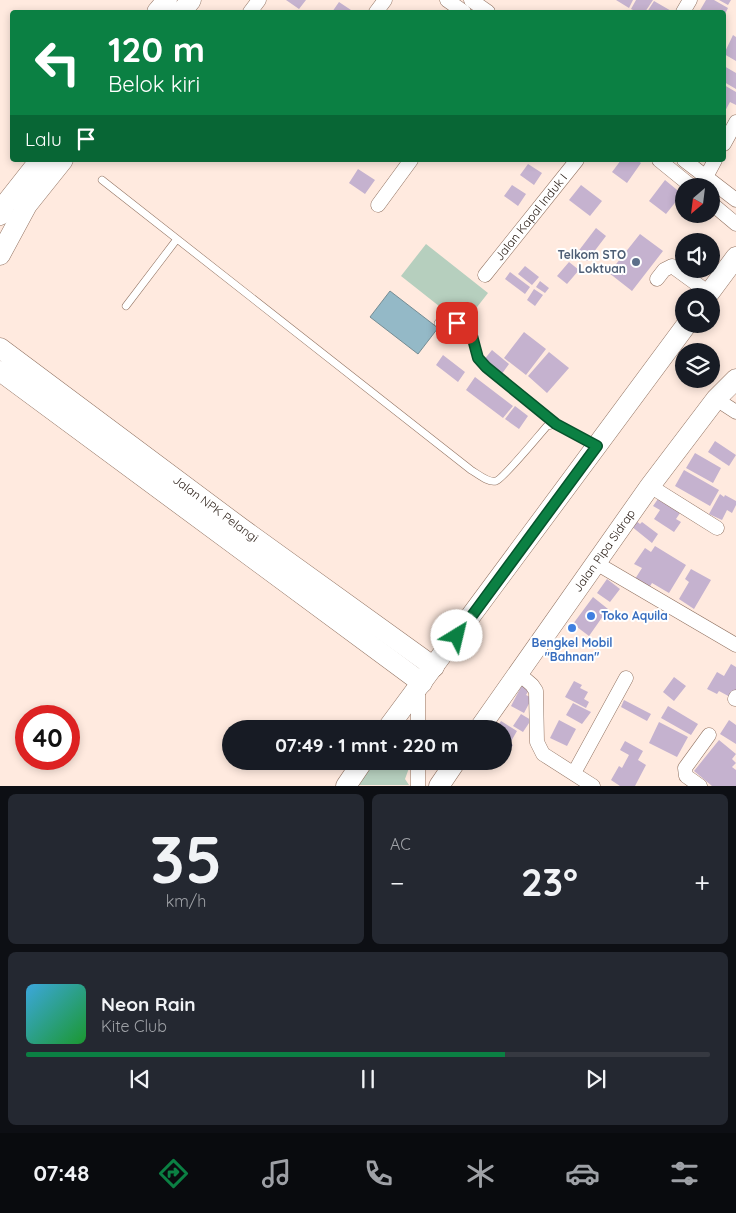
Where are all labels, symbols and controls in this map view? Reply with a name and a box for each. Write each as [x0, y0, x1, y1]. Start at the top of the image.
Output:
text: 120 m [108, 27, 205, 71]
icon: left [25, 30, 90, 95]
text: Belok kiri [108, 70, 200, 98]
icon: arrive [72, 125, 100, 153]
text: Lalu [25, 127, 62, 151]
street label: Jalan Kapal Induk I [491, 170, 570, 264]
north arrow [675, 178, 720, 222]
map controls [675, 178, 720, 388]
button: sound [675, 233, 720, 278]
place label: Telkom STO Loktuan [558, 247, 626, 276]
marker: Telkom STO Loktuan [630, 256, 642, 268]
button: search [675, 288, 720, 333]
pin [436, 302, 478, 344]
icon: arrive [443, 309, 471, 337]
button: layers [675, 343, 720, 388]
street label: Jalan NPK Pelangi [170, 472, 262, 545]
street label: Jalan Pipa Sidrap [570, 506, 638, 595]
place label: Toko Aquila [601, 608, 668, 623]
position arrow [430, 609, 482, 661]
marker: Toko Aquila [585, 610, 597, 622]
marker: Bengkel Mobil "Bahnan" [566, 622, 578, 634]
place label: Bengkel Mobil "Bahnan" [532, 635, 612, 664]
speed limit sign: 40 [15, 705, 80, 770]
text: 07:49 · 1 mnt · 220 m [275, 733, 459, 757]
text: 35 [150, 818, 222, 899]
text: AC [390, 834, 411, 854]
text: 23° [521, 858, 578, 906]
text: − [390, 865, 405, 900]
text: + [694, 865, 710, 900]
text: km/h [166, 891, 206, 911]
text: Neon Rain [101, 992, 196, 1016]
text: Kite Club [101, 1016, 167, 1036]
icon: previous [126, 1065, 154, 1093]
icon: pause [354, 1065, 382, 1093]
icon: next [582, 1065, 610, 1093]
icon: directions [156, 1156, 191, 1191]
icon: music [259, 1156, 294, 1191]
icon: phone [361, 1156, 396, 1191]
icon: climate [463, 1156, 498, 1191]
icon: car [565, 1156, 600, 1191]
icon: filters [667, 1156, 702, 1191]
text: 07:48 [34, 1159, 89, 1187]

